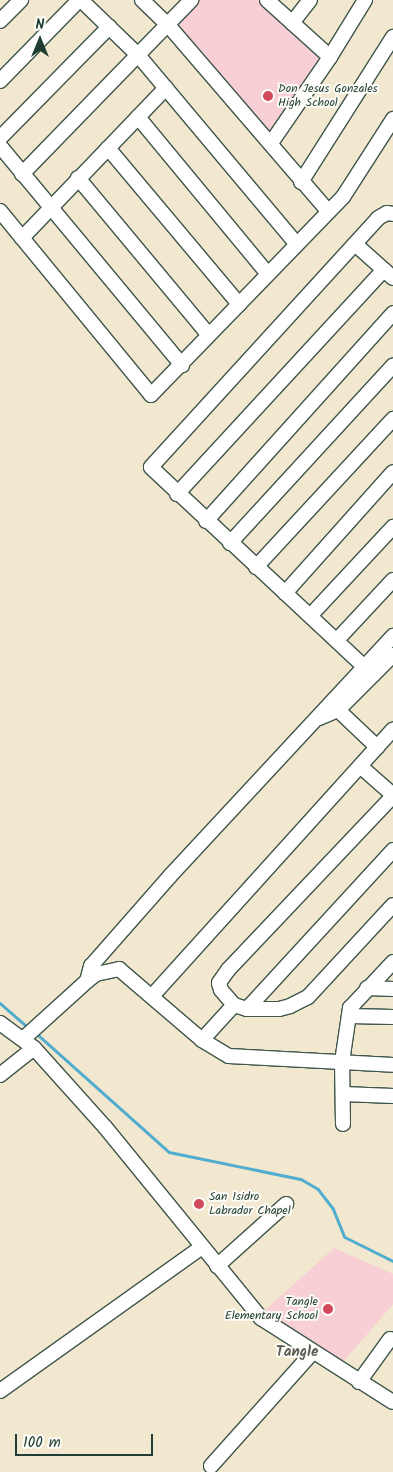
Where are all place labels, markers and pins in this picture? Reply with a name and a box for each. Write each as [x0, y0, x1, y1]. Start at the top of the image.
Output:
place label: Don Jesus Gonzales High School [278, 82, 378, 110]
marker: Don Jesus Gonzales High School [262, 90, 274, 102]
place label: San Isidro Labrador Chapel [209, 1190, 291, 1218]
marker: San Isidro Labrador Chapel [193, 1198, 205, 1210]
place label: Tangle Elementary School [225, 1295, 318, 1323]
marker: Tangle Elementary School [322, 1303, 334, 1315]

